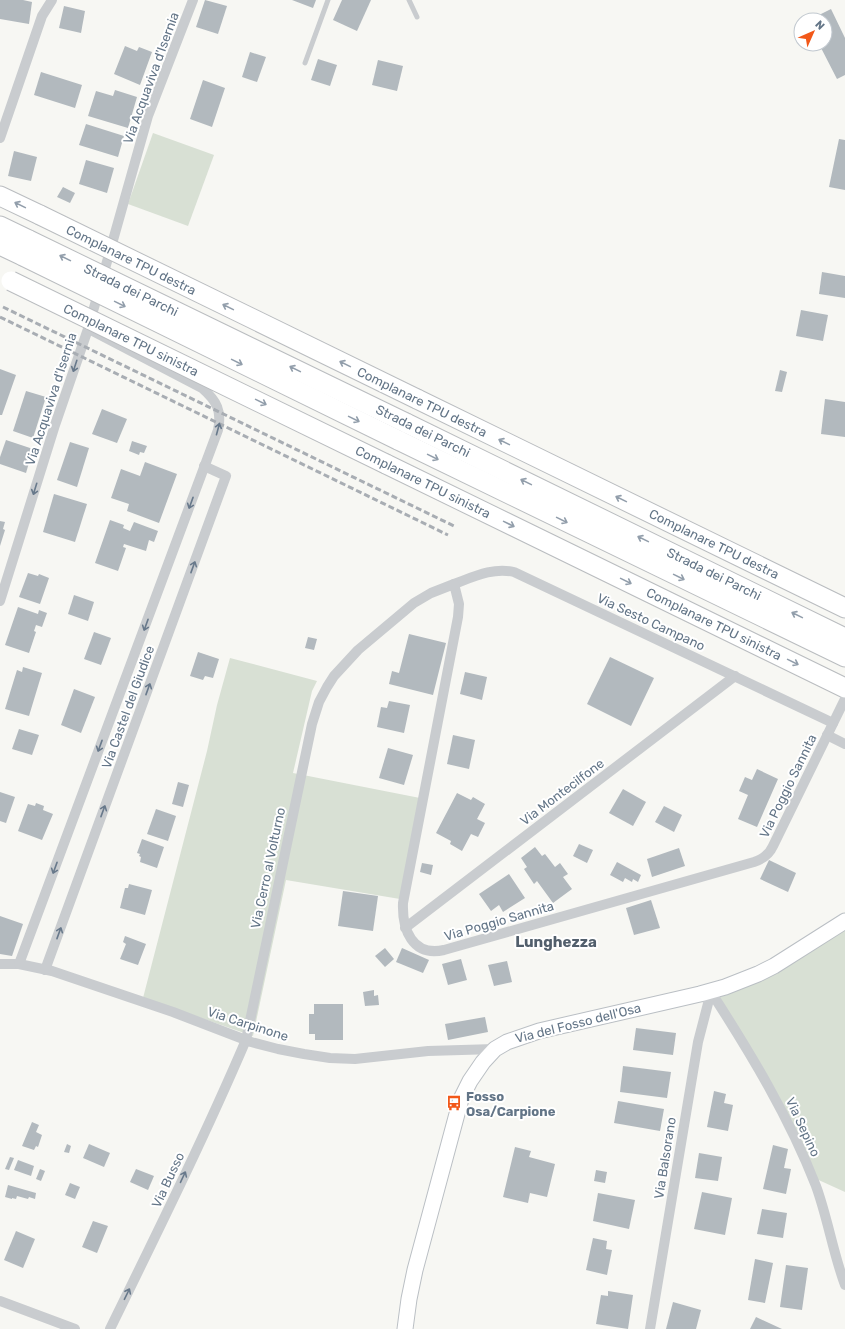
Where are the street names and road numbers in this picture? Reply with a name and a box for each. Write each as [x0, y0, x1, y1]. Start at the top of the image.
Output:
street label: Via Acquaviva d'Isernia [120, 10, 182, 146]
street label: Complanare TPU destra [64, 222, 198, 298]
street label: Strada dei Parchi [81, 261, 181, 319]
street label: Complanare TPU sinistra [61, 301, 201, 379]
street label: Via Acquaviva d'Isernia [22, 331, 80, 467]
street label: Complanare TPU destra [355, 364, 489, 440]
street label: Strada dei Parchi [373, 402, 473, 460]
street label: Complanare TPU sinistra [353, 443, 493, 521]
street label: Complanare TPU destra [647, 506, 781, 582]
street label: Strada dei Parchi [664, 545, 764, 603]
street label: Complanare TPU sinistra [644, 585, 784, 663]
street label: Via Sesto Campano [595, 590, 707, 654]
street label: Via Castel del Giudice [99, 644, 157, 770]
street label: Via Poggio Sannita [756, 732, 821, 841]
street label: Via Montecilfone [517, 756, 607, 828]
street label: Via Cerro al Volturno [248, 806, 288, 930]
street label: Via Poggio Sannita [442, 898, 556, 945]
street label: Via del Fosso dell'Osa [514, 1000, 642, 1046]
street label: Via Carpinone [206, 1004, 290, 1044]
street label: Via Sepino [783, 1095, 823, 1159]
street label: Via Balsorano [651, 1116, 679, 1200]
street label: Via Busso [149, 1150, 187, 1210]

